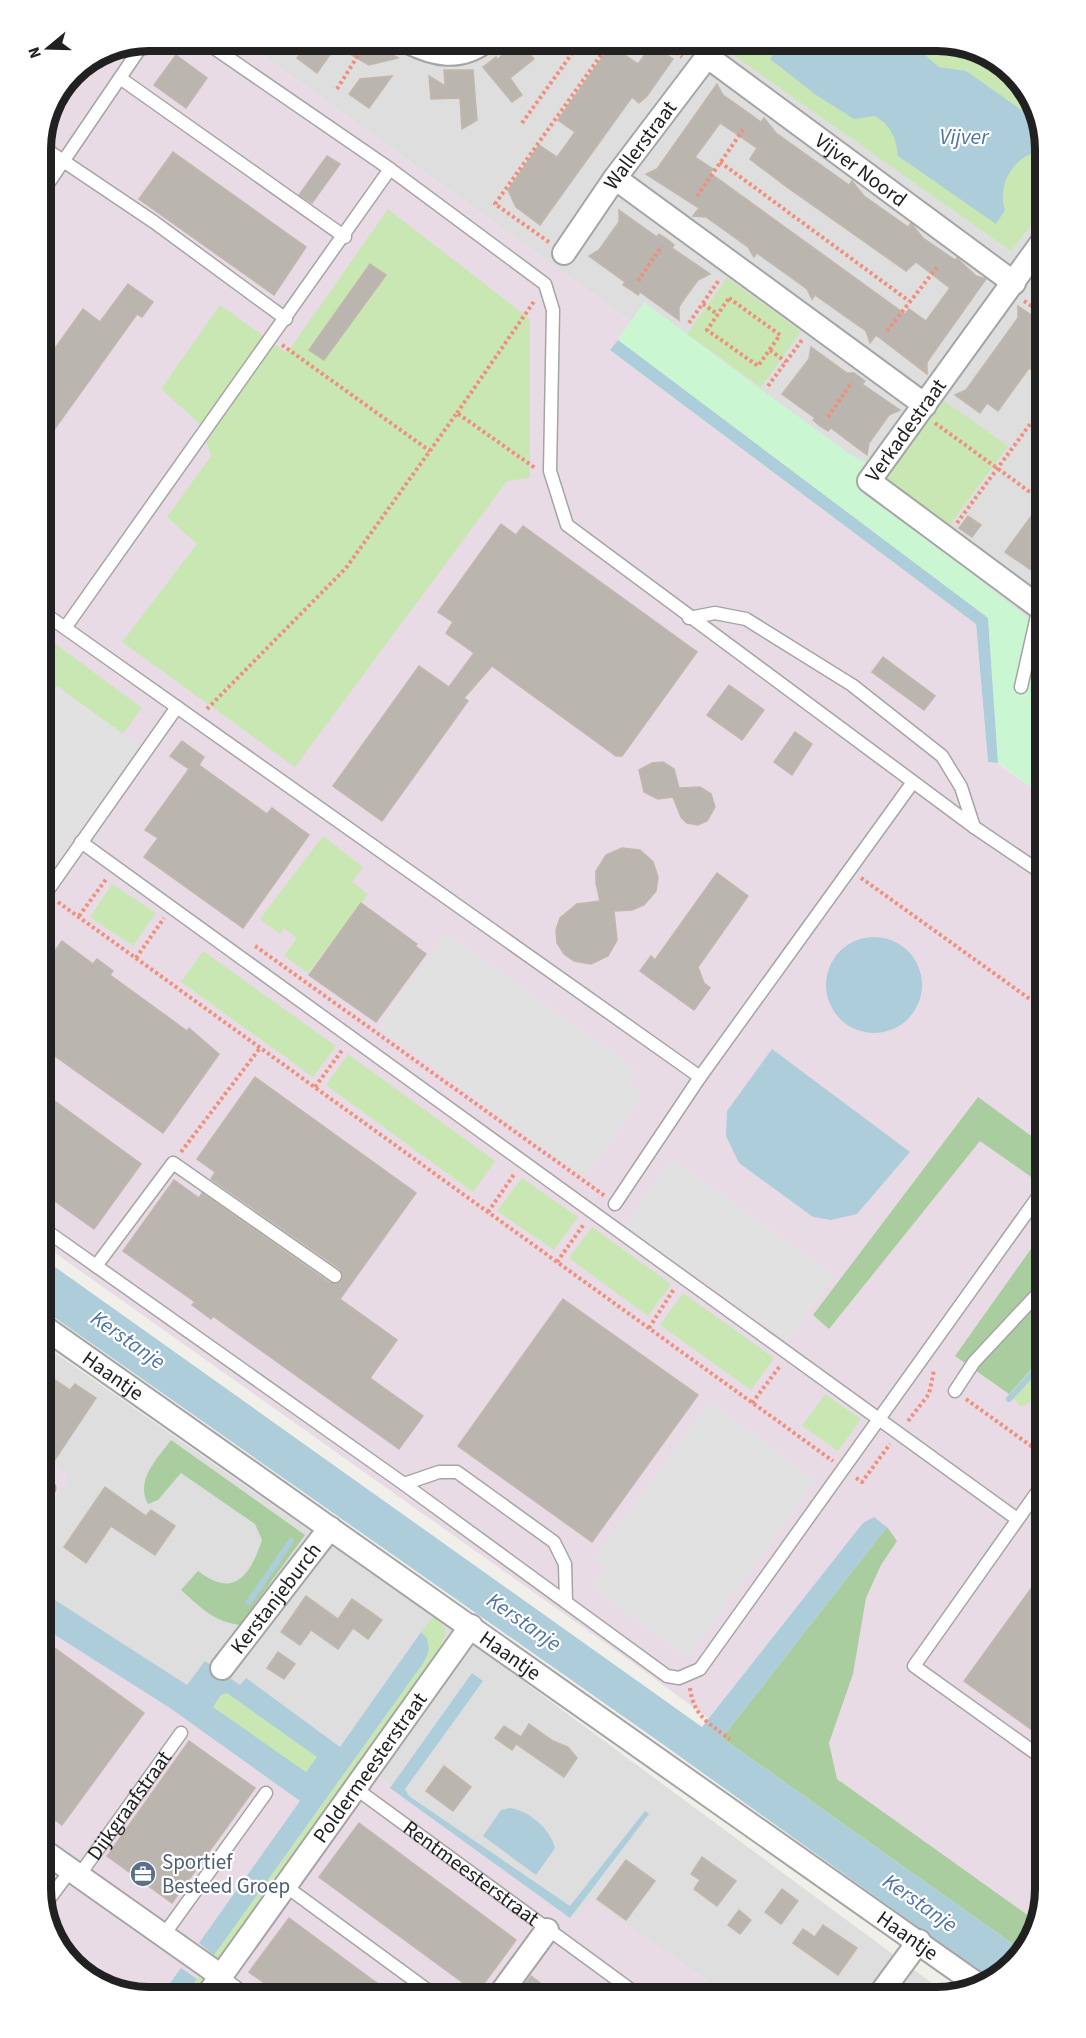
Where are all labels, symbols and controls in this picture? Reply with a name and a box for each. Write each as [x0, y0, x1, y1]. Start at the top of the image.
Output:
north arrow [18, 18, 78, 78]
text: N [23, 44, 47, 61]
street label: Wallerstraat [596, 94, 684, 196]
water label: Vijver [939, 121, 990, 153]
street label: Vijver Noord [809, 126, 913, 214]
street label: Verkadestraat [858, 372, 953, 488]
water label: Kerstanje [84, 1303, 172, 1377]
street label: Haantje [76, 1344, 150, 1408]
street label: Kerstanjeburch [223, 1536, 328, 1660]
water label: Kerstanje [480, 1585, 568, 1659]
street label: Haantje [473, 1623, 547, 1688]
street label: Poldermeesterstraat [306, 1686, 434, 1849]
street label: Dijkgraafstraat [80, 1744, 179, 1866]
street label: Rentmeesterstraat [397, 1813, 546, 1933]
place label: Sportief Besteed Groep [162, 1847, 290, 1901]
office icon: Sportief Besteed Groep [128, 1859, 158, 1889]
water label: Kerstanje [876, 1866, 964, 1940]
street label: Haantje [871, 1903, 945, 1968]

